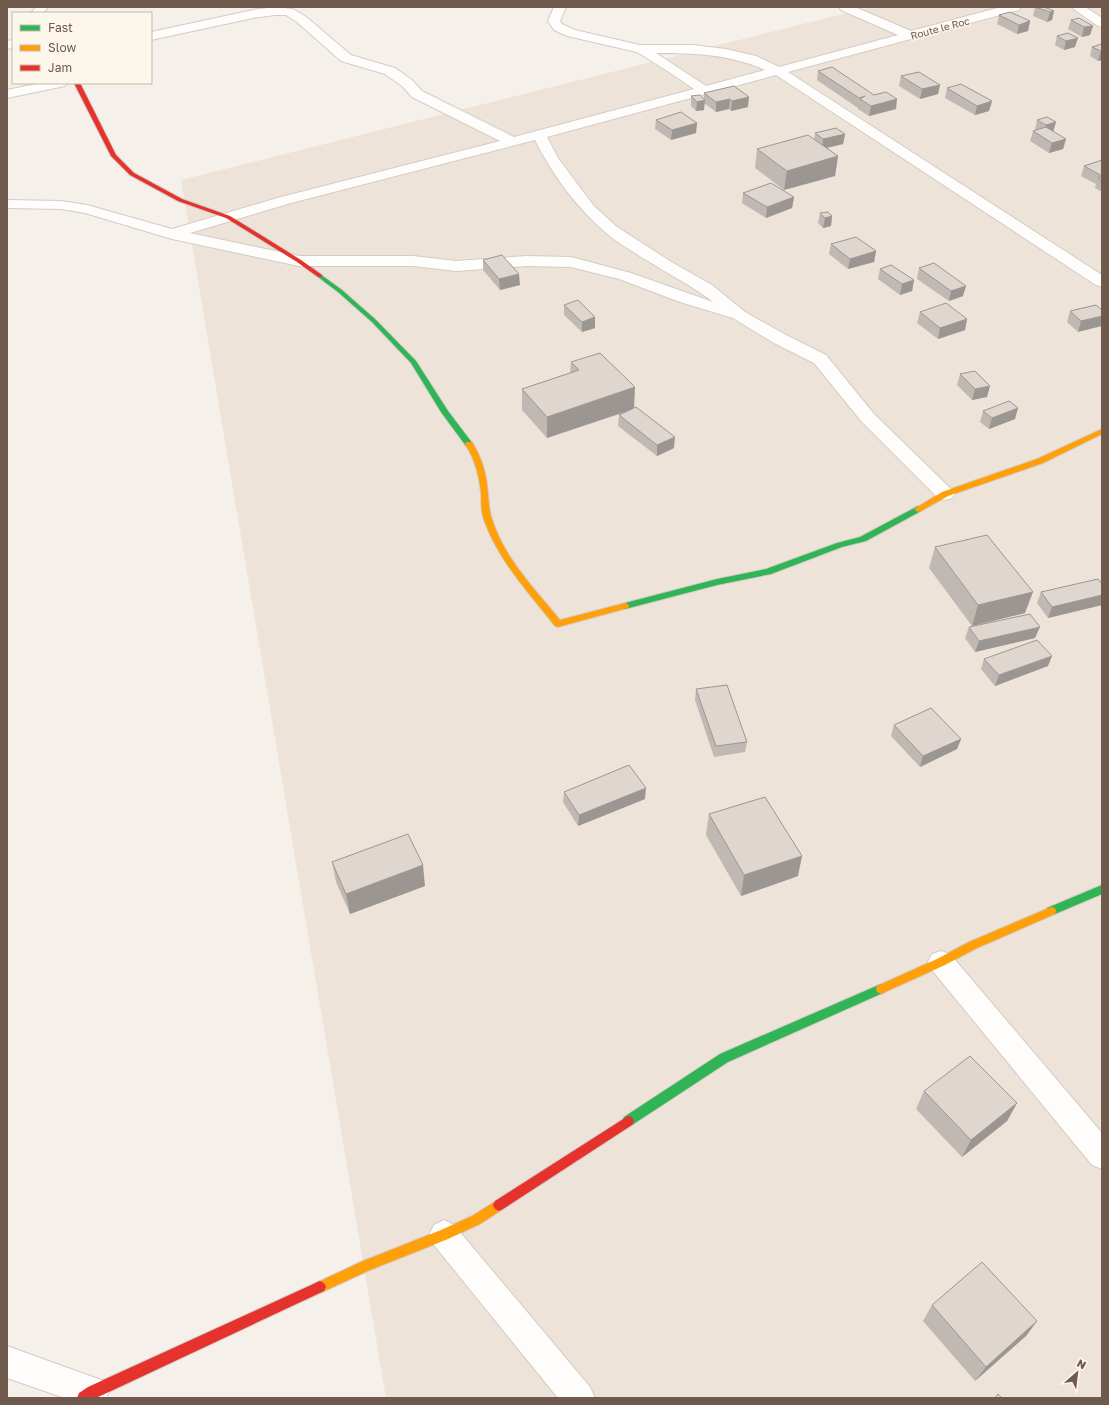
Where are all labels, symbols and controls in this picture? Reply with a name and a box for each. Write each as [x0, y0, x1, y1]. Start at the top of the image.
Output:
legend [12, 12, 152, 84]
street label: Route le Roc [909, 14, 971, 42]
text: Fast [48, 20, 73, 35]
text: Slow [48, 40, 76, 55]
text: Jam [48, 60, 72, 75]
north arrow [1057, 1353, 1097, 1393]
text: N [1075, 1356, 1089, 1371]

